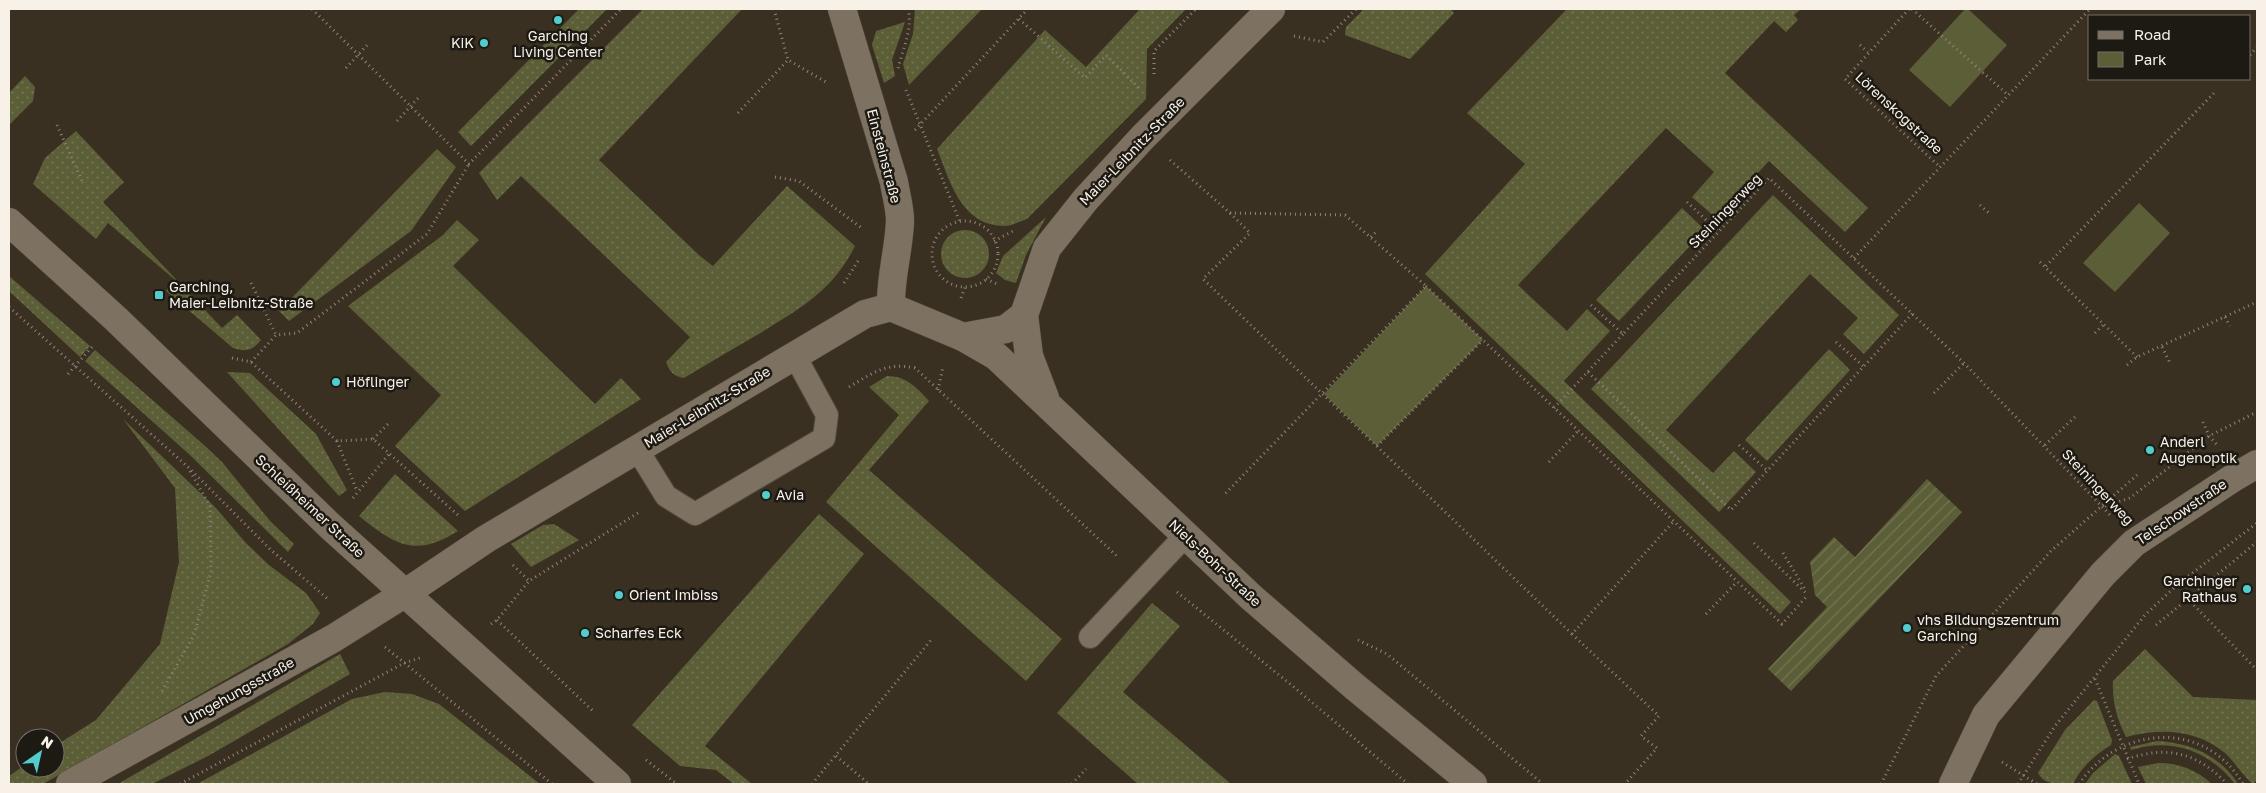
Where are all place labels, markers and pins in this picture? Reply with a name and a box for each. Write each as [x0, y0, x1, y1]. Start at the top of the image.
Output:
marker: Garching Living Center [552, 14, 564, 26]
place label: Garching Living Center [513, 27, 603, 60]
place label: KiK [451, 34, 474, 51]
marker: KiK [478, 37, 490, 49]
place label: Garching, Maier-Leibnitz-Straße [169, 278, 313, 311]
marker: Garching, Maier-Leibnitz-Straße [153, 289, 165, 301]
place label: Höflinger [346, 373, 410, 390]
marker: Höflinger [330, 376, 342, 388]
place label: Anderl Augenoptik [2160, 433, 2237, 466]
marker: Anderl Augenoptik [2144, 444, 2156, 456]
place label: Avia [776, 486, 804, 503]
marker: Avia [760, 489, 772, 501]
place label: Garchinger Rathaus [2163, 572, 2238, 605]
marker: Garchinger Rathaus [2241, 583, 2253, 595]
place label: Orient Imbiss [629, 586, 718, 603]
marker: Orient Imbiss [613, 589, 625, 601]
place label: vhs Bildungszentrum Garching [1917, 611, 2059, 644]
marker: vhs Bildungszentrum Garching [1901, 622, 1913, 634]
place label: Scharfes Eck [595, 624, 682, 641]
marker: Scharfes Eck [579, 627, 591, 639]

